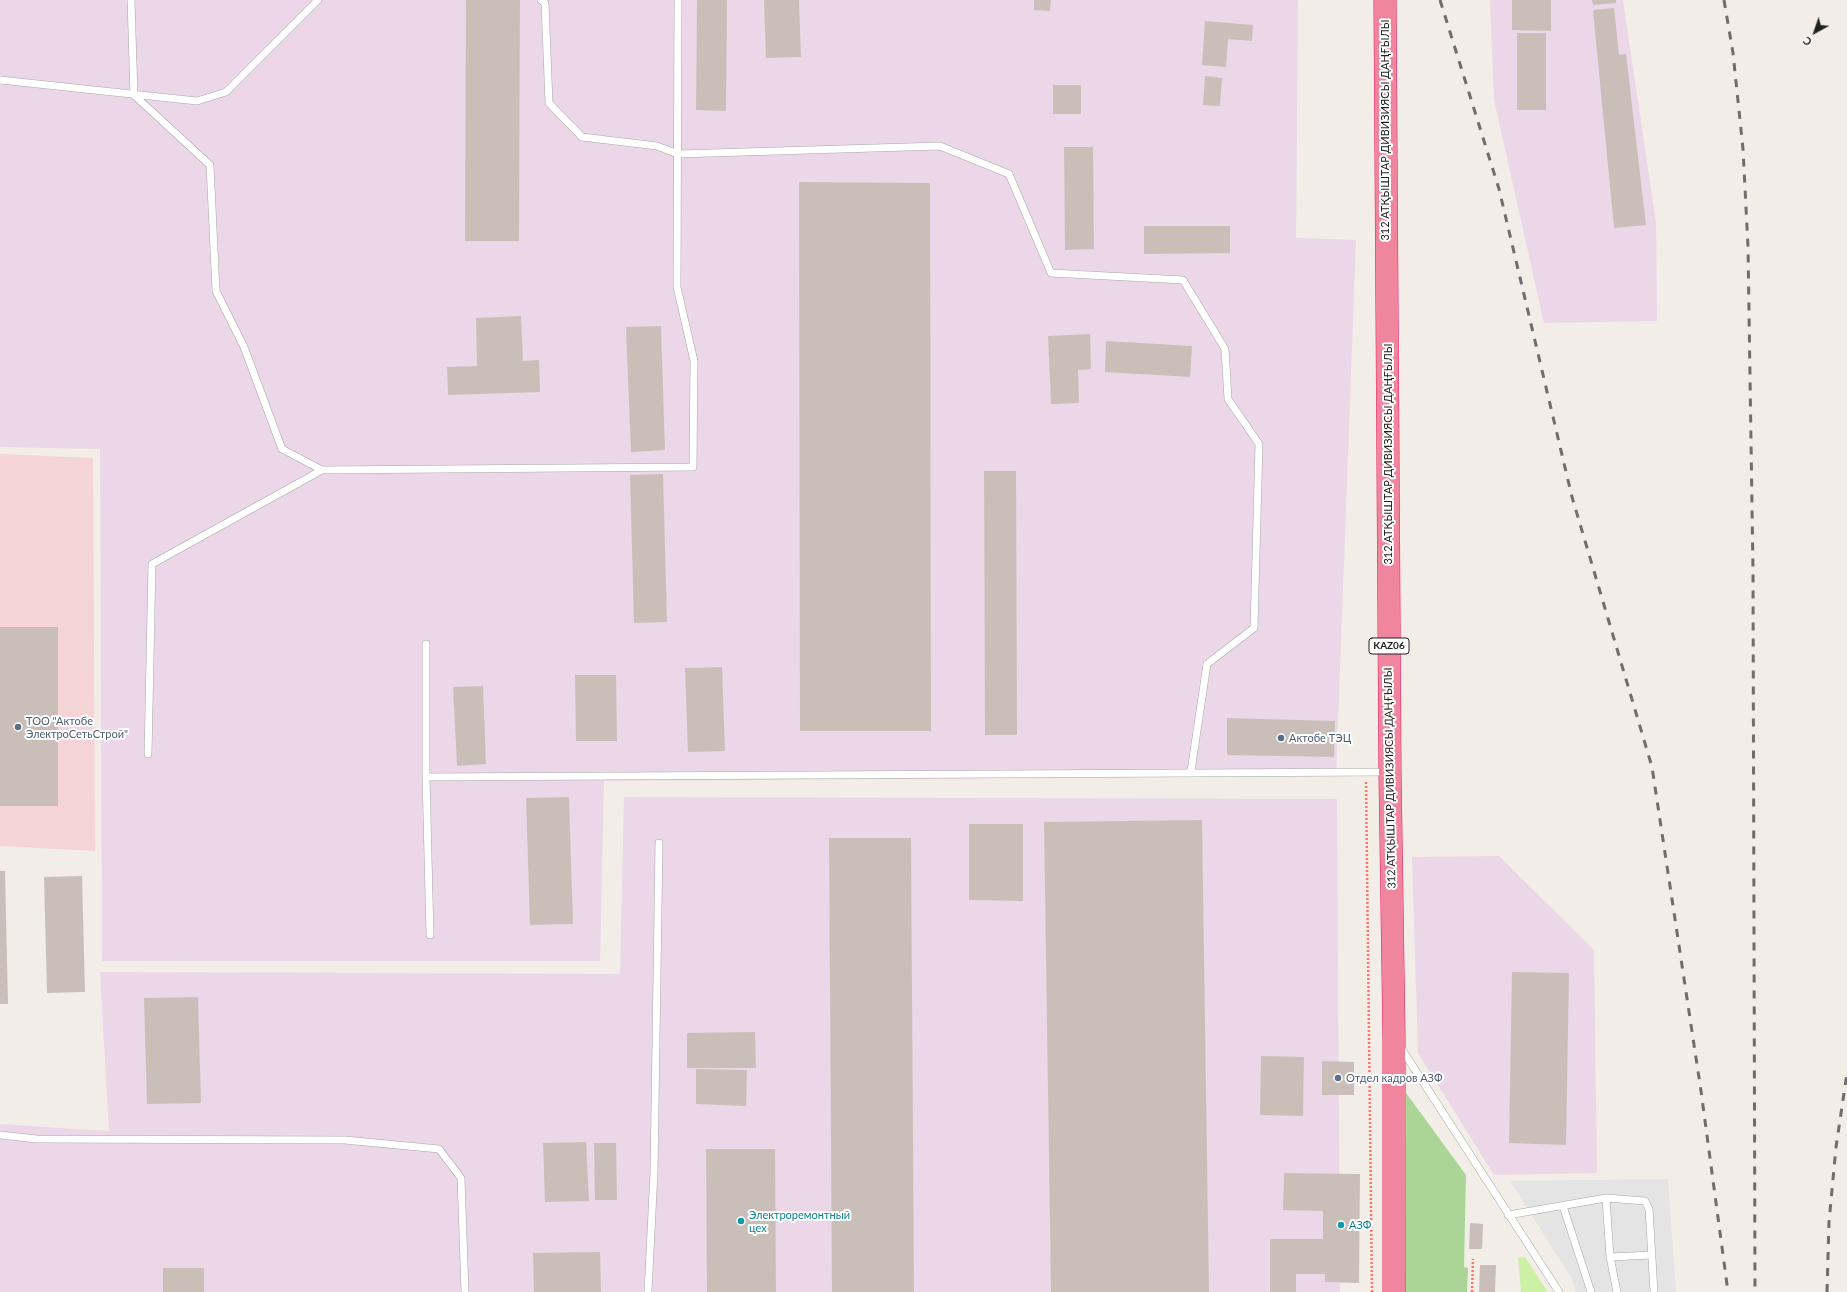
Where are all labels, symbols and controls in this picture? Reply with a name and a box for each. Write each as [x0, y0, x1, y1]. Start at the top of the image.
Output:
north arrow [1795, 12, 1835, 52]
street label: 312 АТҚЫШТАР ДИВИЗИЯСЫ ДАҢҒЫЛЫ [1378, 19, 1392, 241]
text: С [1800, 34, 1814, 49]
street label: 312 АТҚЫШТАР ДИВИЗИЯСЫ ДАҢҒЫЛЫ [1381, 343, 1395, 565]
road number: KАZ06 [1369, 638, 1409, 654]
street label: 312 АТҚЫШТАР ДИВИЗИЯСЫ ДАҢҒЫЛЫ [1381, 667, 1399, 889]
place label: ТОО "Актобе ЭлектроСетьСтрой" [26, 714, 128, 740]
marker: ТОО "Актобе ЭлектроСетьСтрой" [13, 722, 23, 732]
place label: Актобе ТЭЦ [1289, 731, 1351, 745]
marker: Актобе ТЭЦ [1276, 733, 1286, 743]
place label: Отдел кадров АЗФ [1346, 1071, 1443, 1085]
marker: Отдел кадров АЗФ [1333, 1073, 1343, 1083]
place label: Электроремонтный цех [749, 1208, 850, 1234]
marker: Электроремонтный цех [736, 1216, 746, 1226]
place label: АЗФ [1349, 1218, 1371, 1232]
marker: АЗФ [1336, 1220, 1346, 1230]

